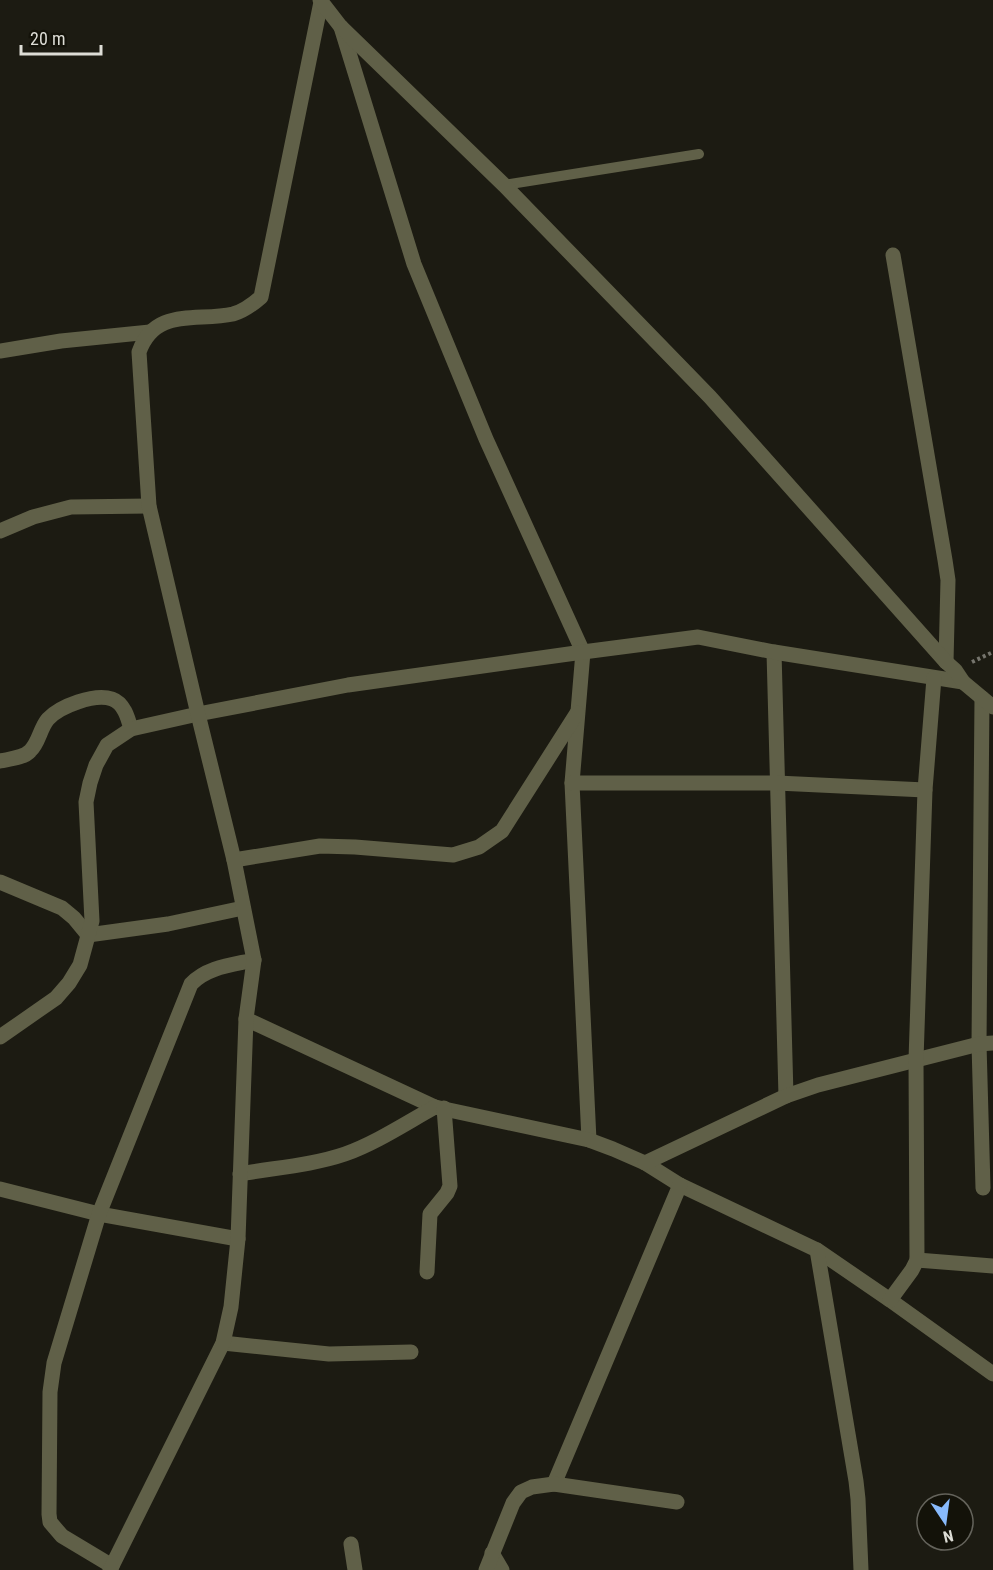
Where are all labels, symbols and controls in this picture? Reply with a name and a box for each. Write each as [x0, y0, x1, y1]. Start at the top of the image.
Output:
scale bar [21, 18, 100, 56]
text: 20 m [30, 28, 65, 49]
north arrow [915, 1492, 975, 1552]
text: N [941, 1526, 955, 1546]

